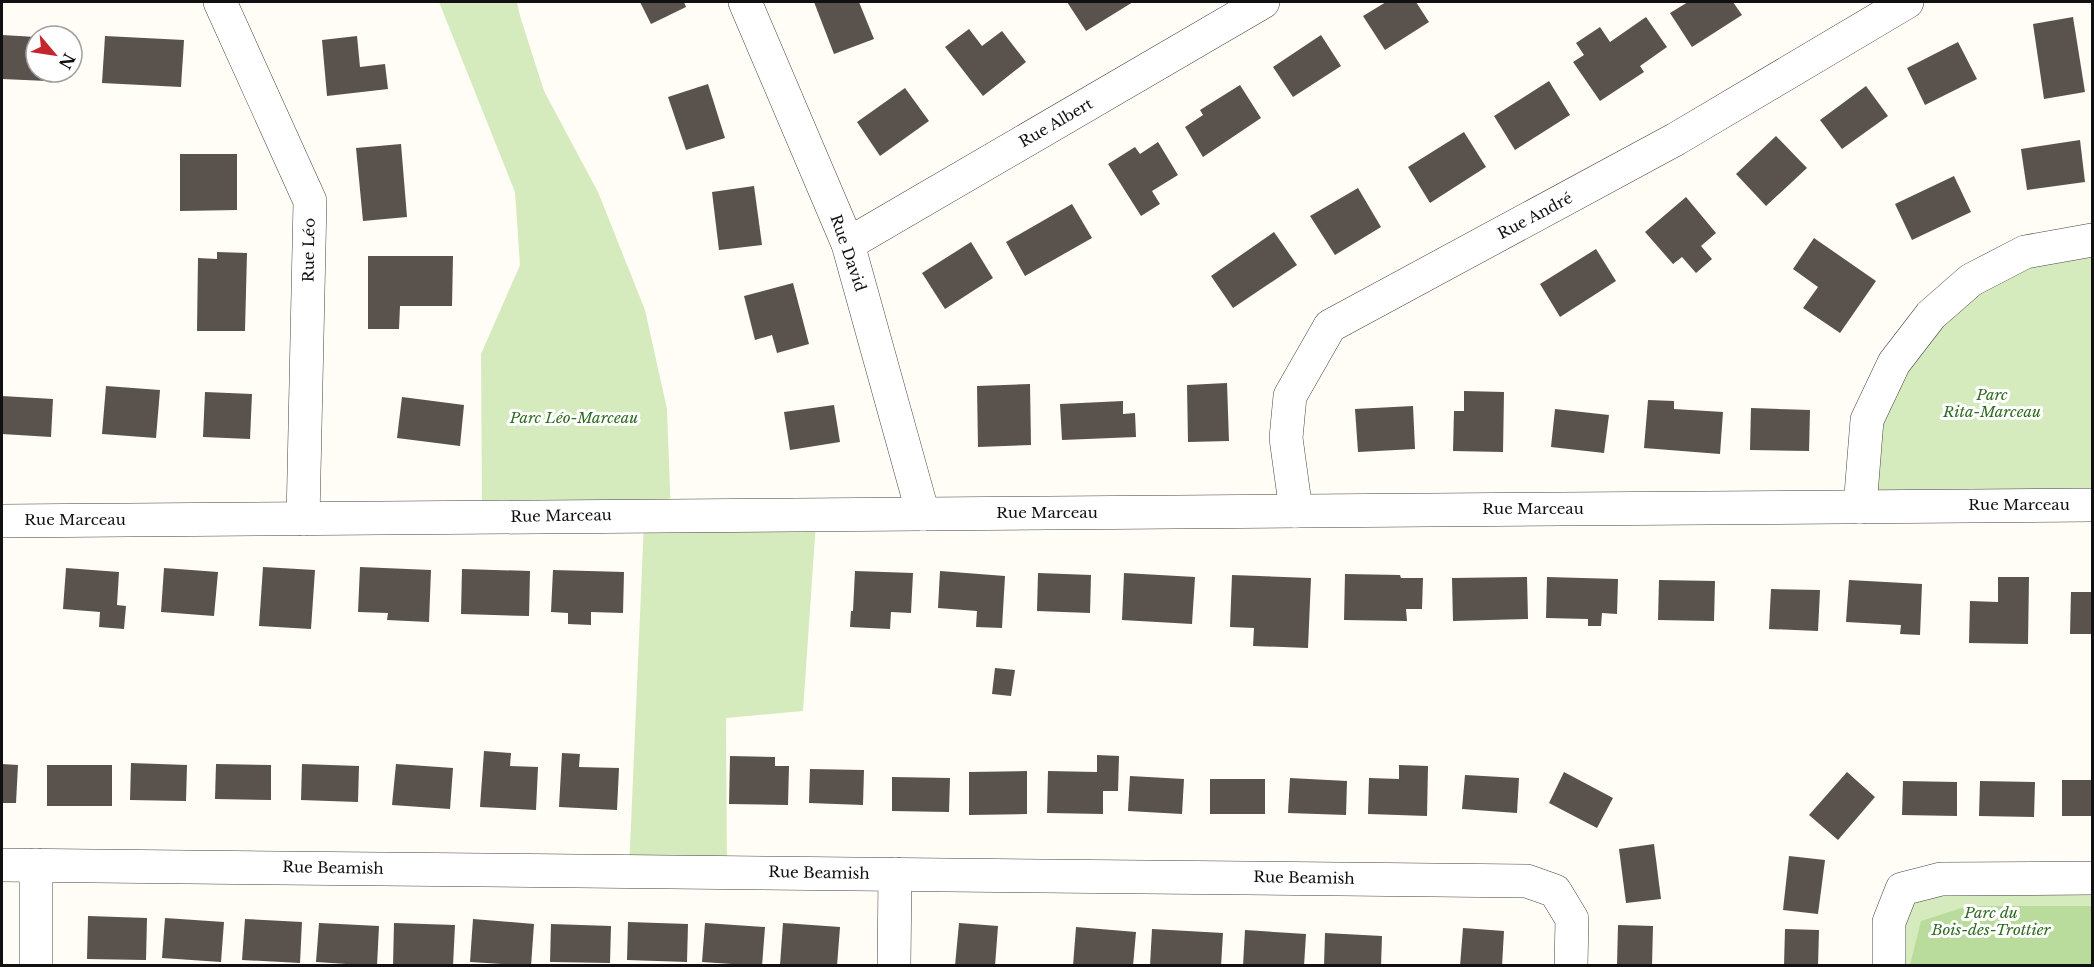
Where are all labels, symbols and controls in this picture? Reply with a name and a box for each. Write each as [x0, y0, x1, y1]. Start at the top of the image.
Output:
north arrow [24, 24, 84, 84]
text: N [55, 50, 80, 73]
street label: Rue Albert [1016, 94, 1096, 151]
street label: Rue André [1494, 188, 1575, 243]
street label: Rue David [826, 212, 871, 294]
street label: Rue Léo [298, 218, 319, 282]
park label: Parc Rita-Marceau [1942, 385, 2041, 421]
park label: Parc Léo-Marceau [509, 408, 638, 427]
street label: Rue Marceau [1968, 495, 2070, 514]
street label: Rue Marceau [1482, 499, 1584, 518]
street label: Rue Marceau [996, 503, 1098, 522]
street label: Rue Marceau [510, 505, 612, 526]
street label: Rue Marceau [24, 510, 126, 529]
street label: Rue Beamish [282, 857, 384, 878]
street label: Rue Beamish [768, 862, 870, 883]
street label: Rue Beamish [1253, 867, 1355, 888]
park label: Parc du Bois-des-Trottier [1931, 903, 2052, 939]

